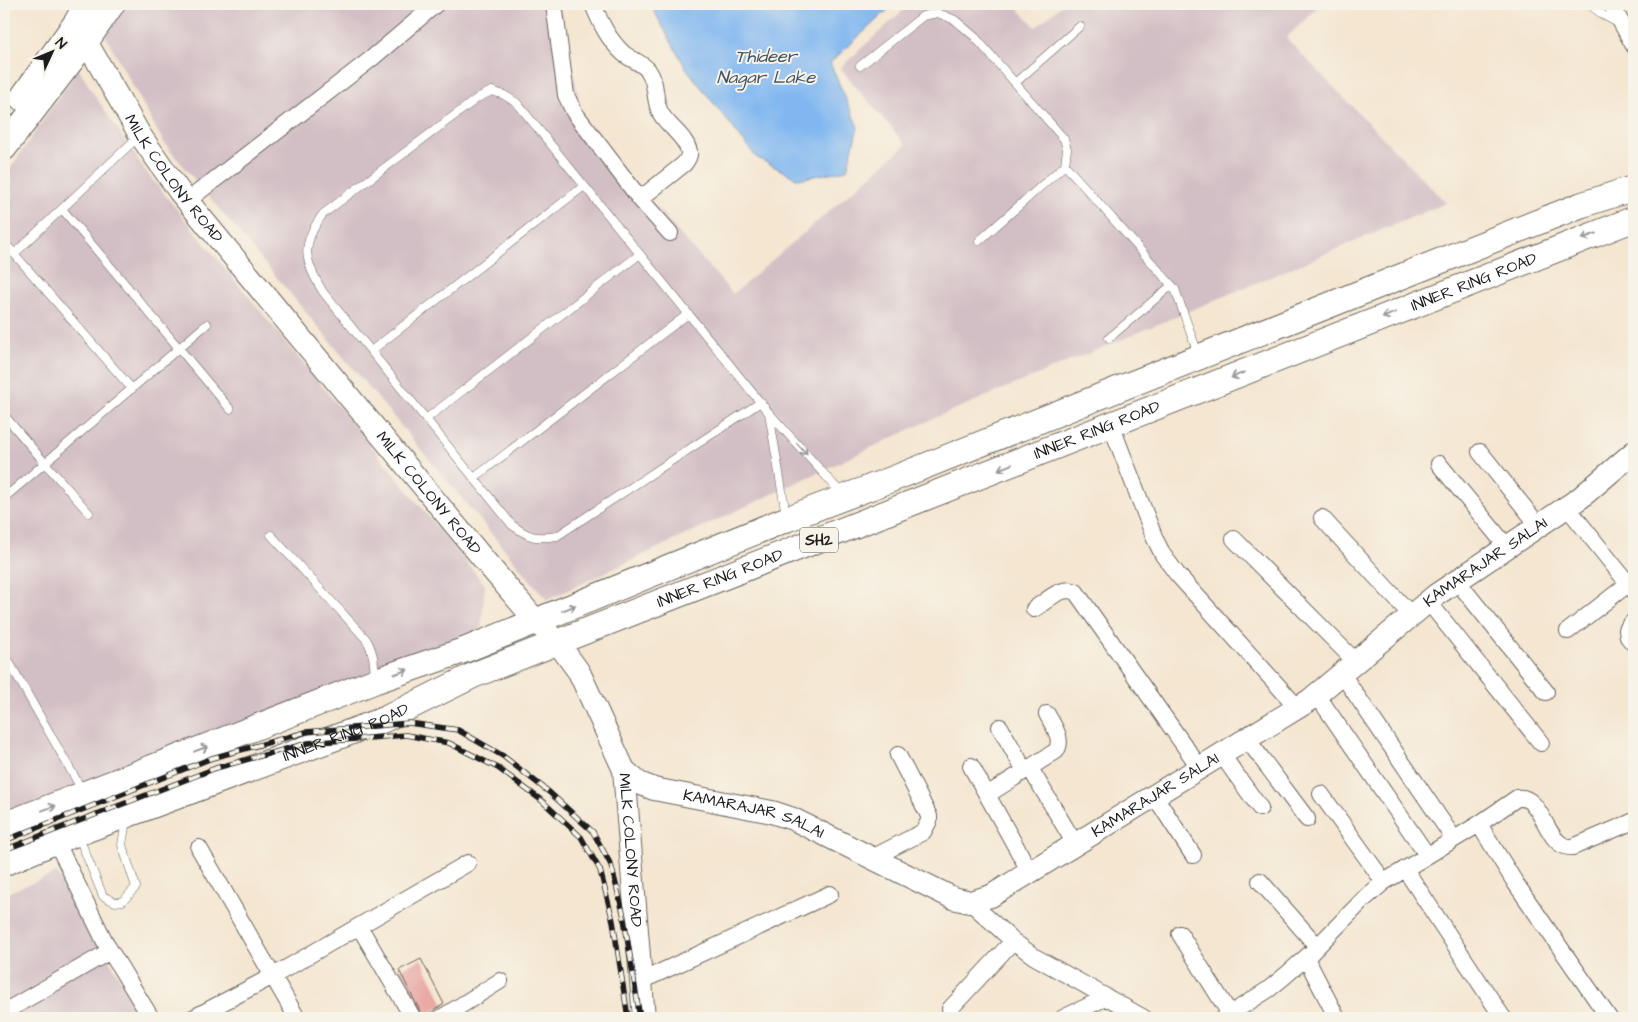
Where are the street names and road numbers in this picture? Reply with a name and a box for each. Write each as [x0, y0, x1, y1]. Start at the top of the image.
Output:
street label: MILK COLONY ROAD [119, 110, 228, 247]
street label: INNER RING ROAD [1408, 247, 1540, 317]
street label: INNER RING ROAD [1031, 395, 1163, 465]
street label: MILK COLONY ROAD [371, 426, 486, 559]
street label: KAMARAJAR SALAI [1419, 512, 1552, 612]
road number: SH2 [800, 528, 838, 552]
street label: INNER RING ROAD [654, 544, 786, 613]
street label: INNER RING ROAD [280, 698, 413, 767]
street label: KAMARAJAR SALAI [1087, 747, 1223, 843]
street label: MILK COLONY ROAD [613, 772, 648, 928]
street label: KAMARAJAR SALAI [681, 784, 828, 844]

